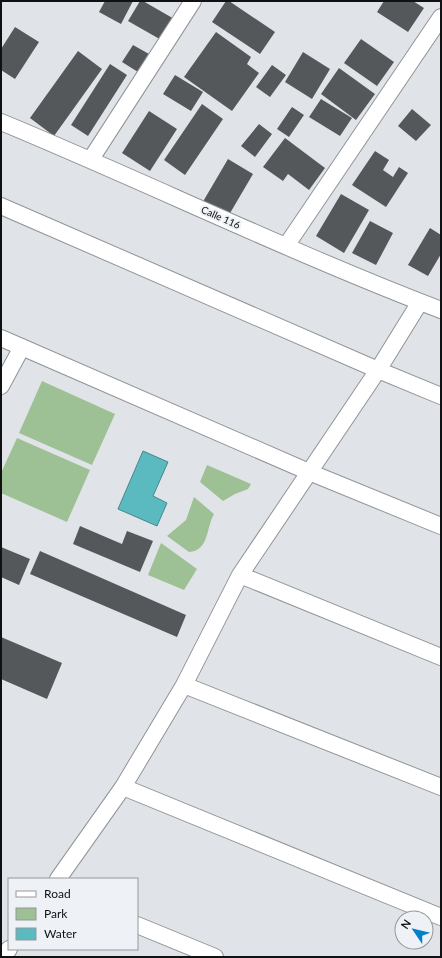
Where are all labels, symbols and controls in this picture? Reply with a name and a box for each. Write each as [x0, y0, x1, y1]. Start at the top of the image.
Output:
street label: Calle 116 [200, 203, 243, 231]
legend [8, 878, 138, 950]
text: Road [44, 886, 71, 901]
text: Park [44, 906, 68, 921]
north arrow [394, 910, 434, 950]
text: N [398, 917, 413, 931]
text: Water [44, 926, 77, 941]

